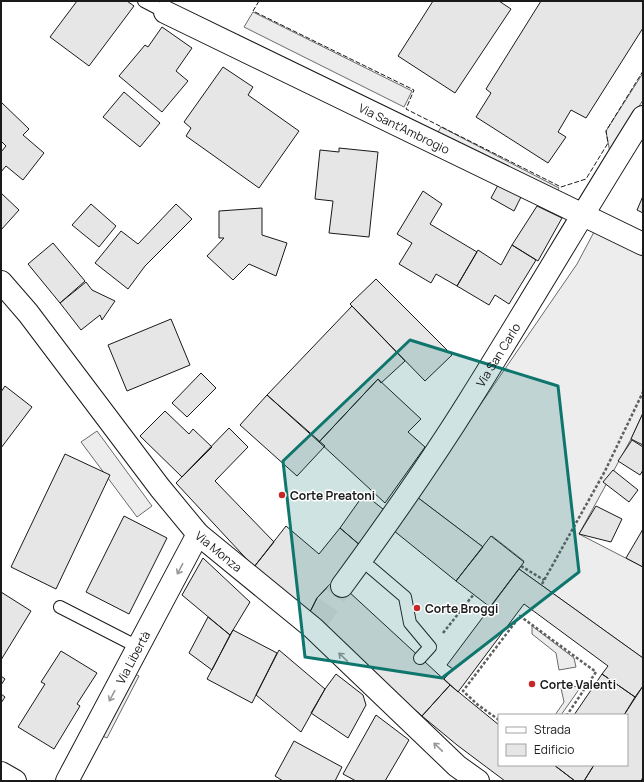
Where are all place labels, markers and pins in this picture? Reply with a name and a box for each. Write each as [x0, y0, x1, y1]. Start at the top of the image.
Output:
place label: Corte Preatoni [290, 487, 375, 504]
marker: Corte Preatoni [277, 490, 287, 500]
place label: Corte Broggi [425, 600, 498, 617]
marker: Corte Broggi [412, 603, 422, 613]
place label: Corte Valenti [540, 676, 616, 693]
marker: Corte Valenti [527, 679, 537, 689]

